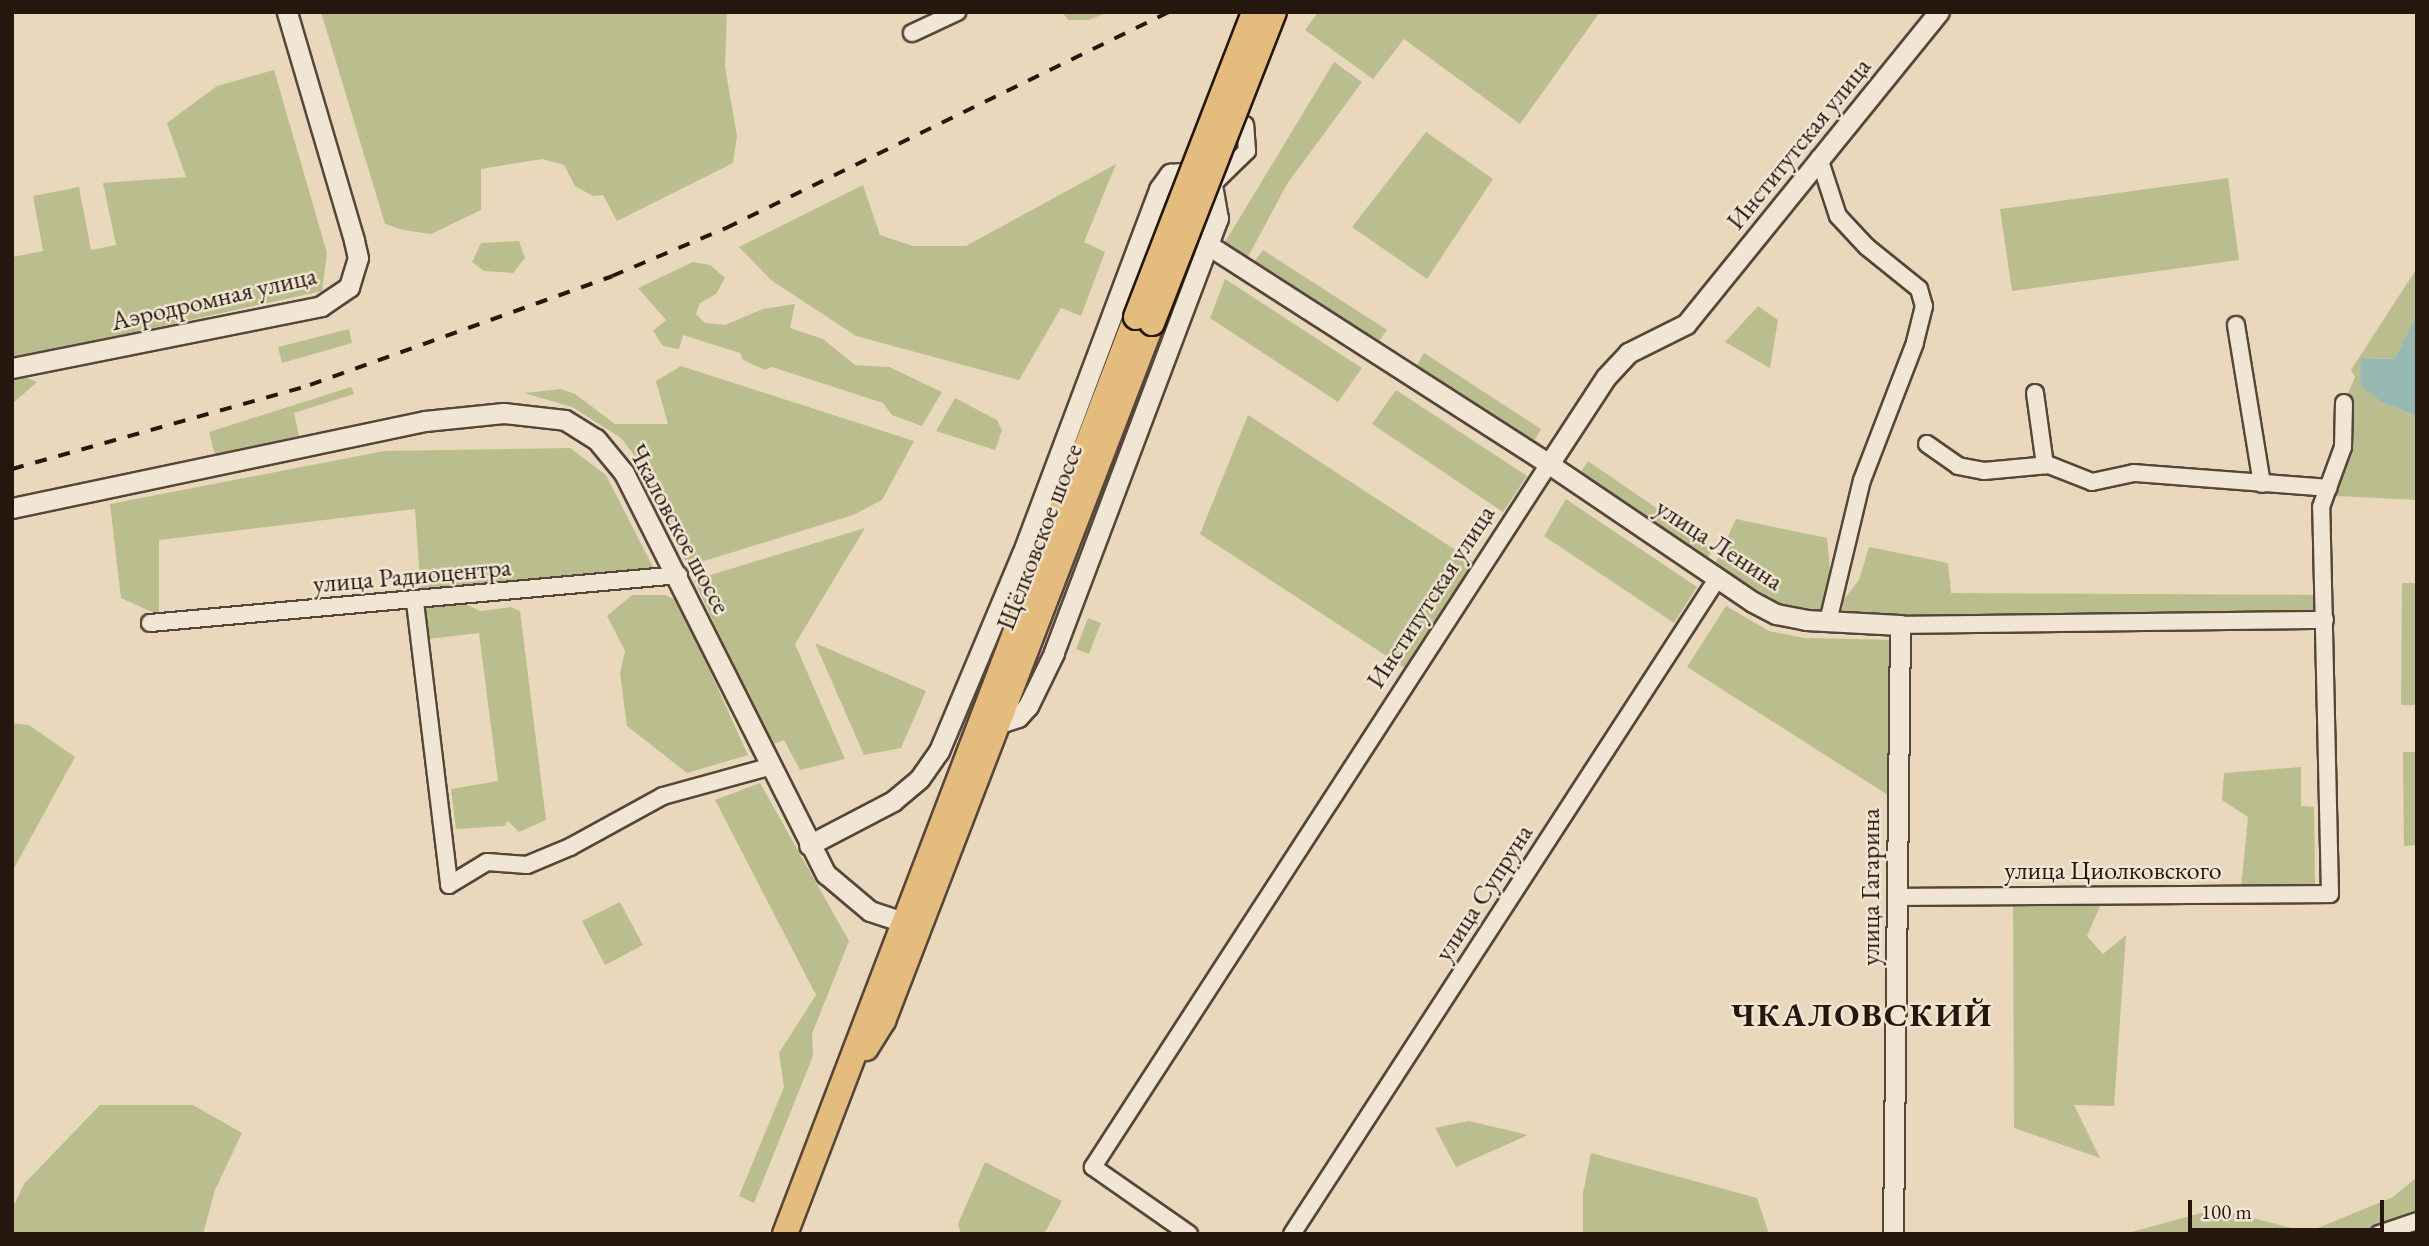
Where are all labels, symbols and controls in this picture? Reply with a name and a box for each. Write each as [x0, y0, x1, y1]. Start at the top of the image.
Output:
street label: Институтская улица [1720, 52, 1878, 236]
street label: Аэродромная улица [108, 260, 320, 338]
street label: Чкаловское шоссе [621, 439, 737, 619]
street label: Щёлковское шоссе [990, 440, 1090, 634]
street label: улица Ленина [1649, 492, 1789, 598]
street label: Институтская улица [1360, 500, 1502, 694]
street label: улица Радиоцентра [312, 552, 512, 600]
street label: улица Гагарина [1855, 808, 1887, 966]
street label: улица Супруна [1428, 819, 1540, 967]
street label: улица Циолковского [2004, 855, 2222, 887]
district label: ЧКАЛОВСКИЙ [1732, 995, 1992, 1035]
scale bar [2191, 1186, 2387, 1230]
text: 100 m [2201, 1198, 2252, 1225]

